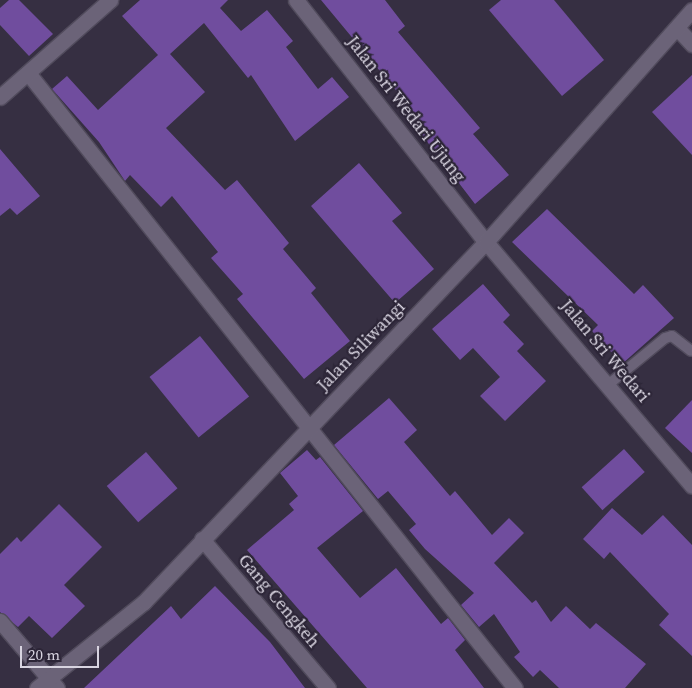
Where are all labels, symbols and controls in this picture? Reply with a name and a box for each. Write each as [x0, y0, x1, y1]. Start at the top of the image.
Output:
street label: Jalan Sri Wedari Ujung [342, 31, 470, 187]
street label: Jalan Sri Wedari [555, 295, 655, 407]
street label: Jalan Siliwangi [312, 296, 410, 396]
street label: Gang Cengkeh [234, 550, 324, 652]
scale bar [22, 636, 101, 668]
text: 20 m [28, 644, 60, 665]

